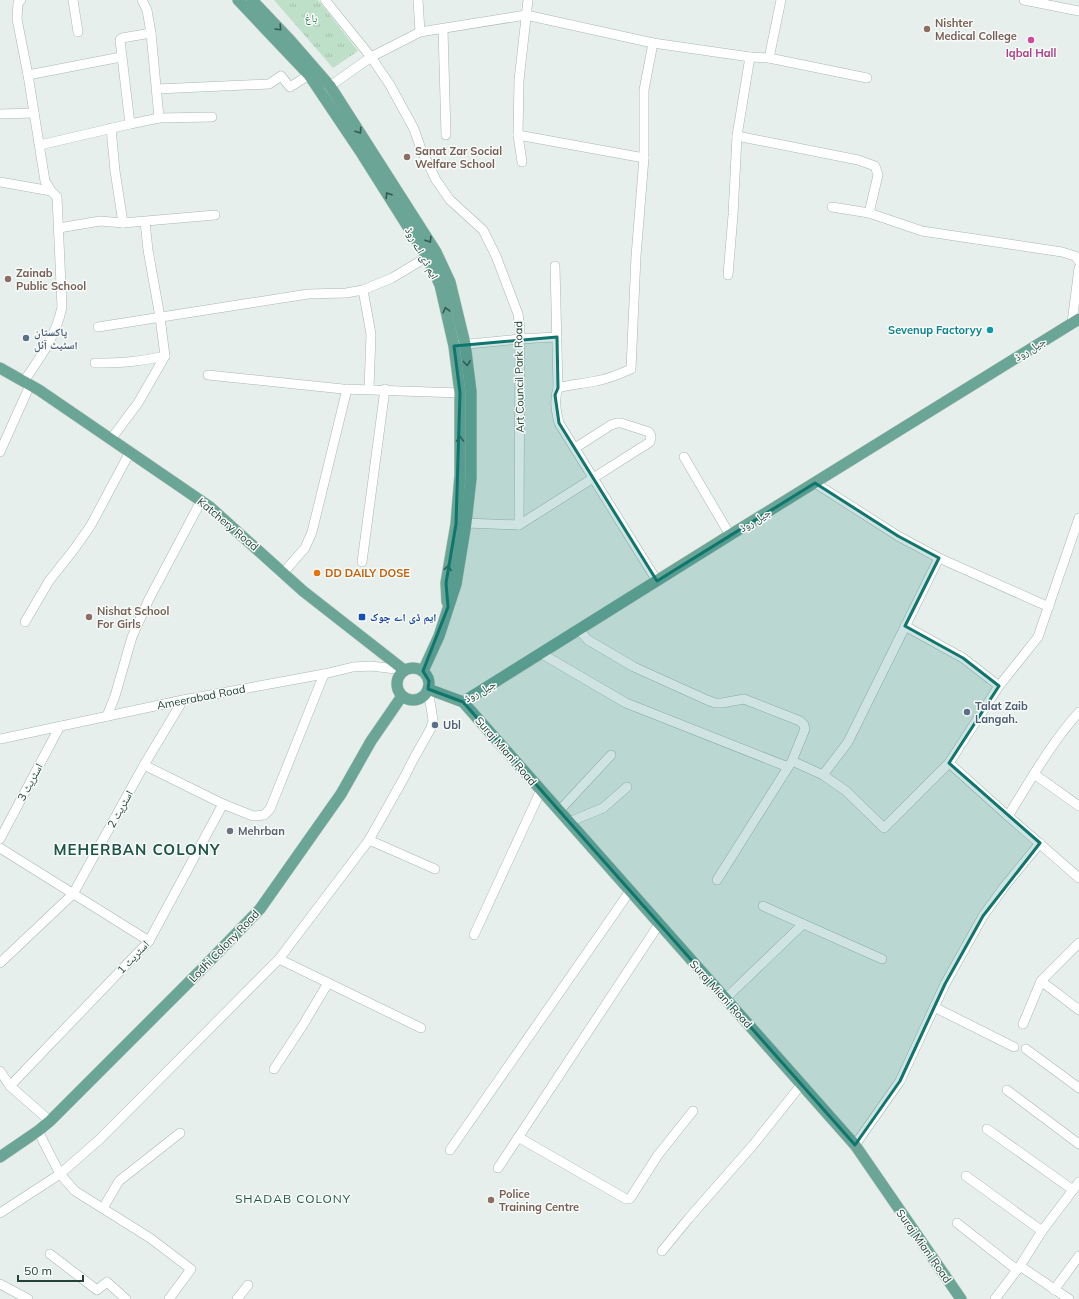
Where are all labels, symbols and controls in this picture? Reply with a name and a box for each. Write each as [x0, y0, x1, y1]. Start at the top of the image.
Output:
park label: باغ [305, 11, 317, 25]
place label: Nishter Medical College [935, 16, 1017, 43]
one-way arrow [274, 23, 282, 31]
marker: Nishter Medical College [922, 24, 932, 34]
marker: Iqbal Hall [1026, 35, 1036, 45]
place label: Iqbal Hall [1006, 46, 1056, 60]
one-way arrow [354, 126, 361, 133]
place label: Sanat Zar Social Welfare School [415, 144, 502, 171]
marker: Sanat Zar Social Welfare School [402, 152, 412, 162]
one-way arrow [385, 192, 393, 199]
street label: ایم ڈی اے روڈ [401, 225, 442, 282]
one-way arrow [424, 236, 432, 243]
place label: Zainab Public School [16, 266, 86, 293]
marker: Zainab Public School [3, 274, 13, 284]
one-way arrow [443, 307, 451, 313]
street label: Art Council Park Road [511, 321, 527, 433]
place label: Sevenup Factoryy [888, 323, 982, 337]
place label: پاکستان اسٹیٹ آئل [34, 325, 78, 353]
marker: Sevenup Factoryy [985, 325, 995, 335]
marker: پاکستان اسٹیٹ آئل [21, 333, 31, 343]
street label: جیل روڈ [1012, 334, 1048, 364]
one-way arrow [462, 360, 471, 366]
one-way arrow [456, 436, 464, 442]
street label: Katchery Road [195, 494, 261, 554]
street label: جیل روڈ [737, 505, 773, 535]
one-way arrow [444, 565, 452, 571]
place label: DD DAILY DOSE [325, 566, 410, 580]
marker: DD DAILY DOSE [312, 568, 322, 578]
place label: Nishat School For Girls [97, 604, 170, 631]
place label: ایم ڈی اے چوک [370, 610, 437, 625]
marker: Nishat School For Girls [84, 612, 94, 622]
marker: ایم ڈی اے چوک [357, 612, 367, 622]
street label: جیل روڈ [462, 677, 498, 705]
street label: Ameerabad Road [156, 682, 246, 712]
place label: Talat Zaib Langah. [975, 699, 1028, 726]
marker: Talat Zaib Langah. [962, 707, 972, 717]
street label: Suraj Miani Road [472, 714, 540, 788]
place label: Ubl [443, 718, 461, 732]
marker: Ubl [430, 720, 440, 730]
street label: اسٹریٹ 3 [14, 761, 46, 803]
street label: اسٹریٹ 2 [104, 788, 136, 830]
place label: Mehrban [238, 824, 285, 838]
marker: Mehrban [225, 826, 235, 836]
district label: MEHERBAN COLONY [53, 840, 221, 859]
street label: Lodhi Colony Road [186, 907, 262, 985]
street label: اسٹریٹ 1 [114, 937, 152, 977]
street label: Suraj Miani Road [687, 957, 755, 1031]
place label: Police Training Centre [499, 1187, 579, 1214]
district label: SHADAB COLONY [235, 1191, 351, 1206]
marker: Police Training Centre [486, 1195, 496, 1205]
street label: Suraj Miani Road [893, 1206, 955, 1286]
scale bar [18, 1257, 83, 1283]
text: 50 m [24, 1263, 52, 1278]

